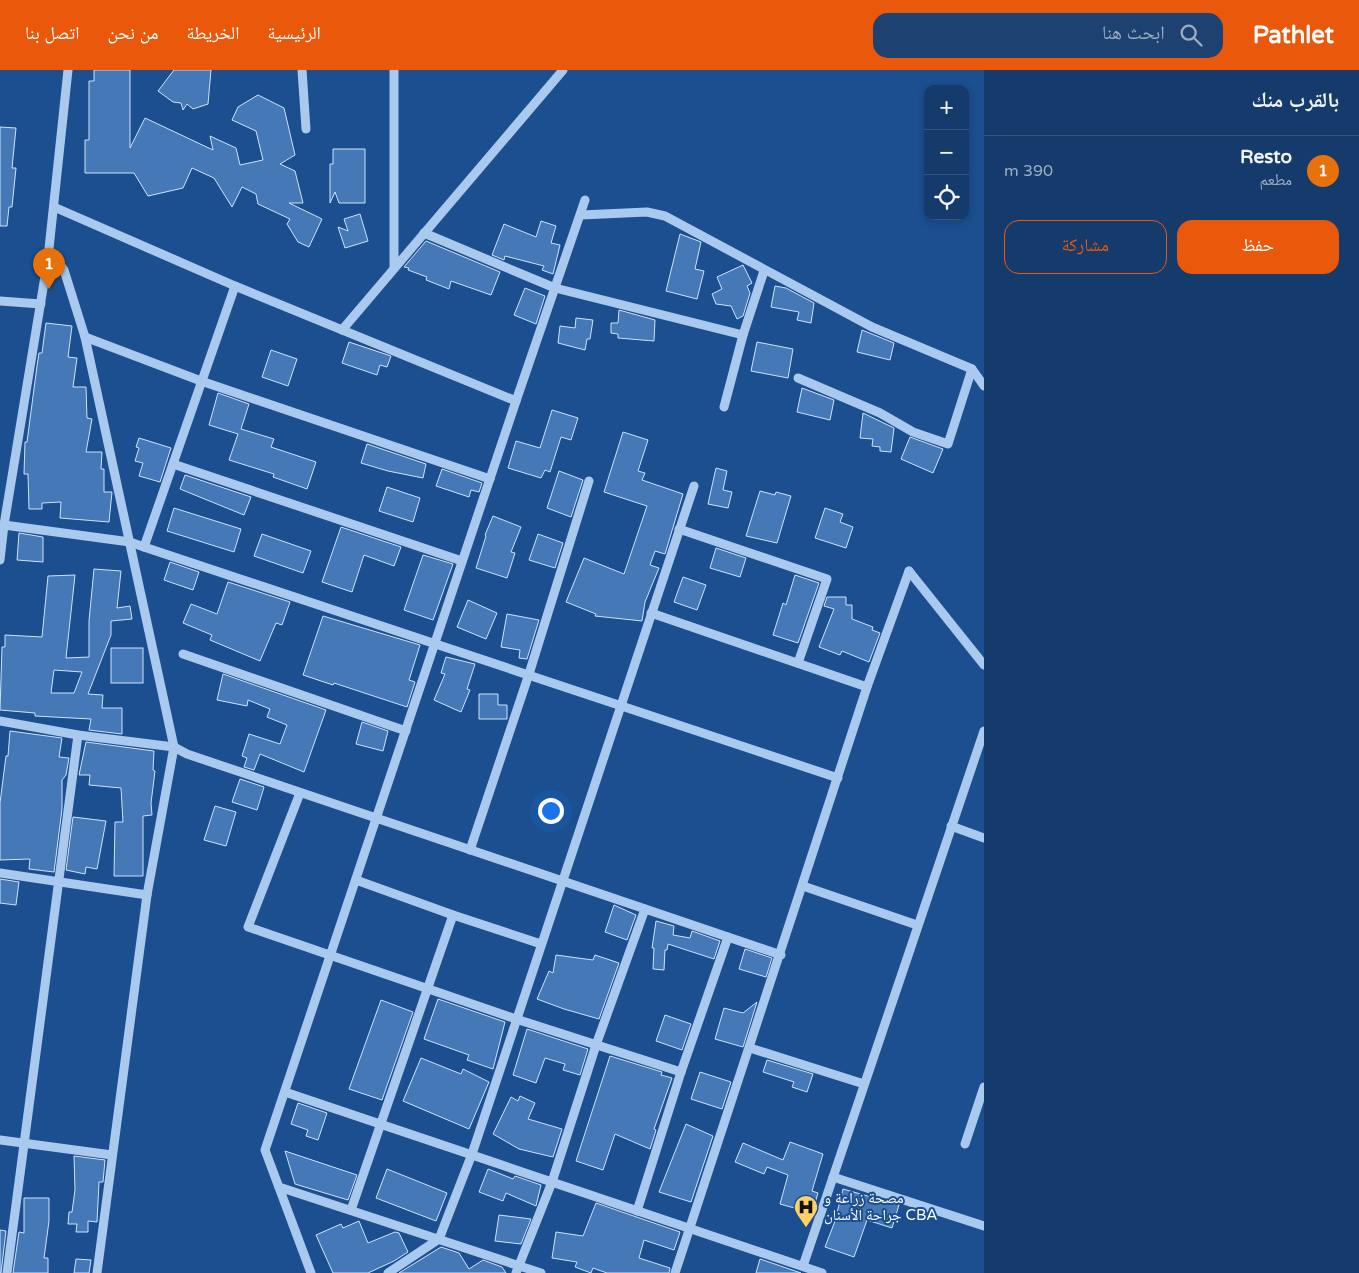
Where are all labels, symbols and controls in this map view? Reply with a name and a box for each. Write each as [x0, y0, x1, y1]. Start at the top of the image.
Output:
search box [873, 13, 1223, 58]
icon: search [1177, 21, 1205, 49]
text: Pathlet [1253, 21, 1334, 50]
text: اتصل بنا [25, 22, 80, 44]
text: من نحن [108, 22, 158, 44]
text: الخريطة [186, 22, 239, 44]
text: الرئيسية [267, 22, 321, 44]
text: ابحث هنا [1102, 22, 1165, 44]
map controls [924, 85, 969, 220]
button: + [924, 85, 969, 130]
text: بالقرب منك [1252, 88, 1339, 113]
button: − [924, 130, 969, 175]
text: Resto [1240, 146, 1292, 168]
text: 390 m [1004, 161, 1053, 181]
text: 1 [1318, 161, 1328, 181]
text: مطعم [1260, 170, 1292, 190]
button: locate [924, 175, 969, 220]
button: مشاركة [1004, 220, 1167, 274]
button: حفظ [1177, 220, 1339, 274]
pin: 1 [33, 248, 65, 289]
your location [538, 798, 564, 824]
place label: مصحة زراعة و جراحة الأسنان CBA [824, 1189, 938, 1225]
hospital icon: مصحة زراعة و جراحة الأسنان CBA [793, 1194, 819, 1228]

